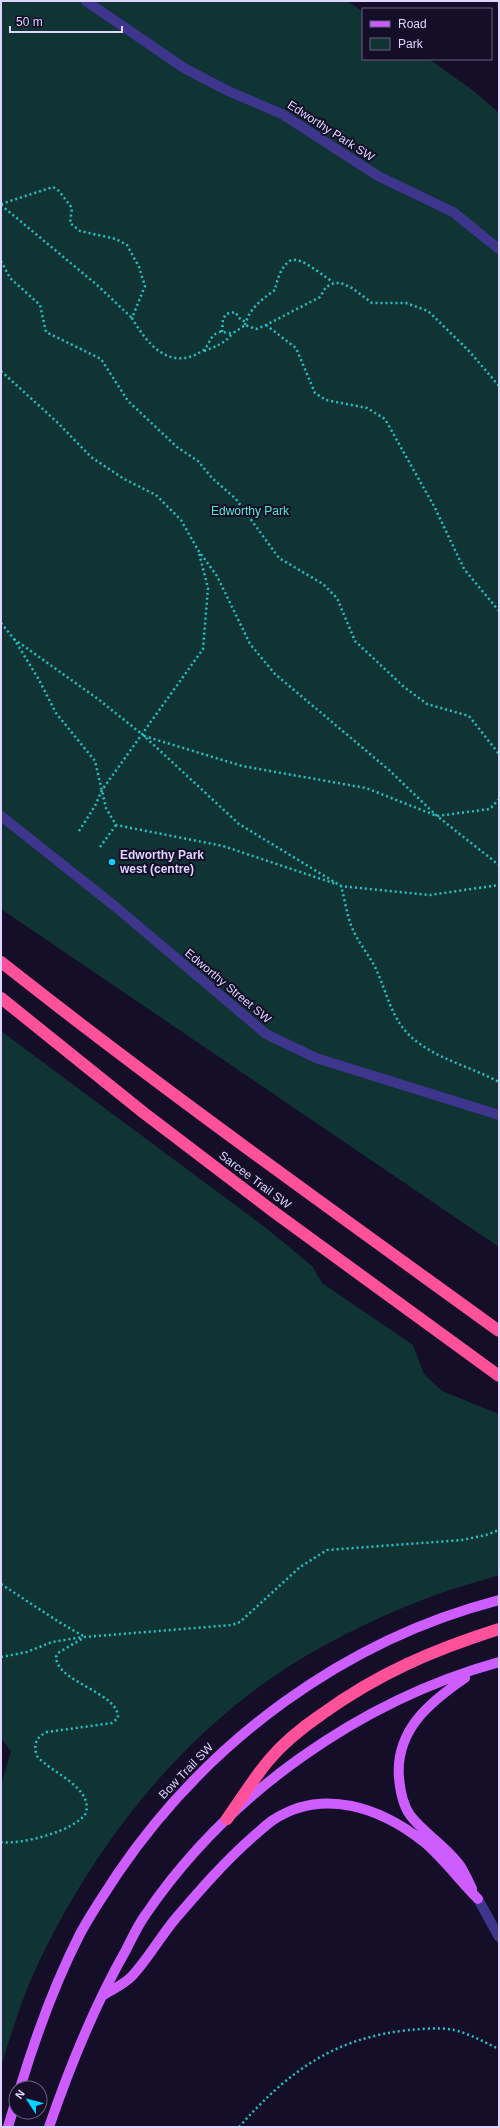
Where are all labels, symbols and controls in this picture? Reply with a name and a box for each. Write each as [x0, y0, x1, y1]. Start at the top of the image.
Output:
scale bar [10, 8, 122, 34]
legend [362, 8, 492, 60]
text: 50 m [16, 15, 43, 29]
text: Road [398, 17, 427, 31]
text: Park [398, 37, 424, 51]
street label: Edworthy Park SW [285, 98, 378, 165]
park label: Edworthy Park [211, 504, 290, 518]
place label: Edworthy Park west (centre) [119, 848, 204, 876]
marker: Edworthy Park west (centre) [107, 857, 117, 867]
street label: Edworthy Street SW [182, 946, 274, 1027]
street label: Sarcee Trail SW [216, 1148, 294, 1212]
street label: Bow Trail SW [156, 1740, 217, 1802]
north arrow [8, 2080, 48, 2120]
text: N [13, 2087, 27, 2101]

